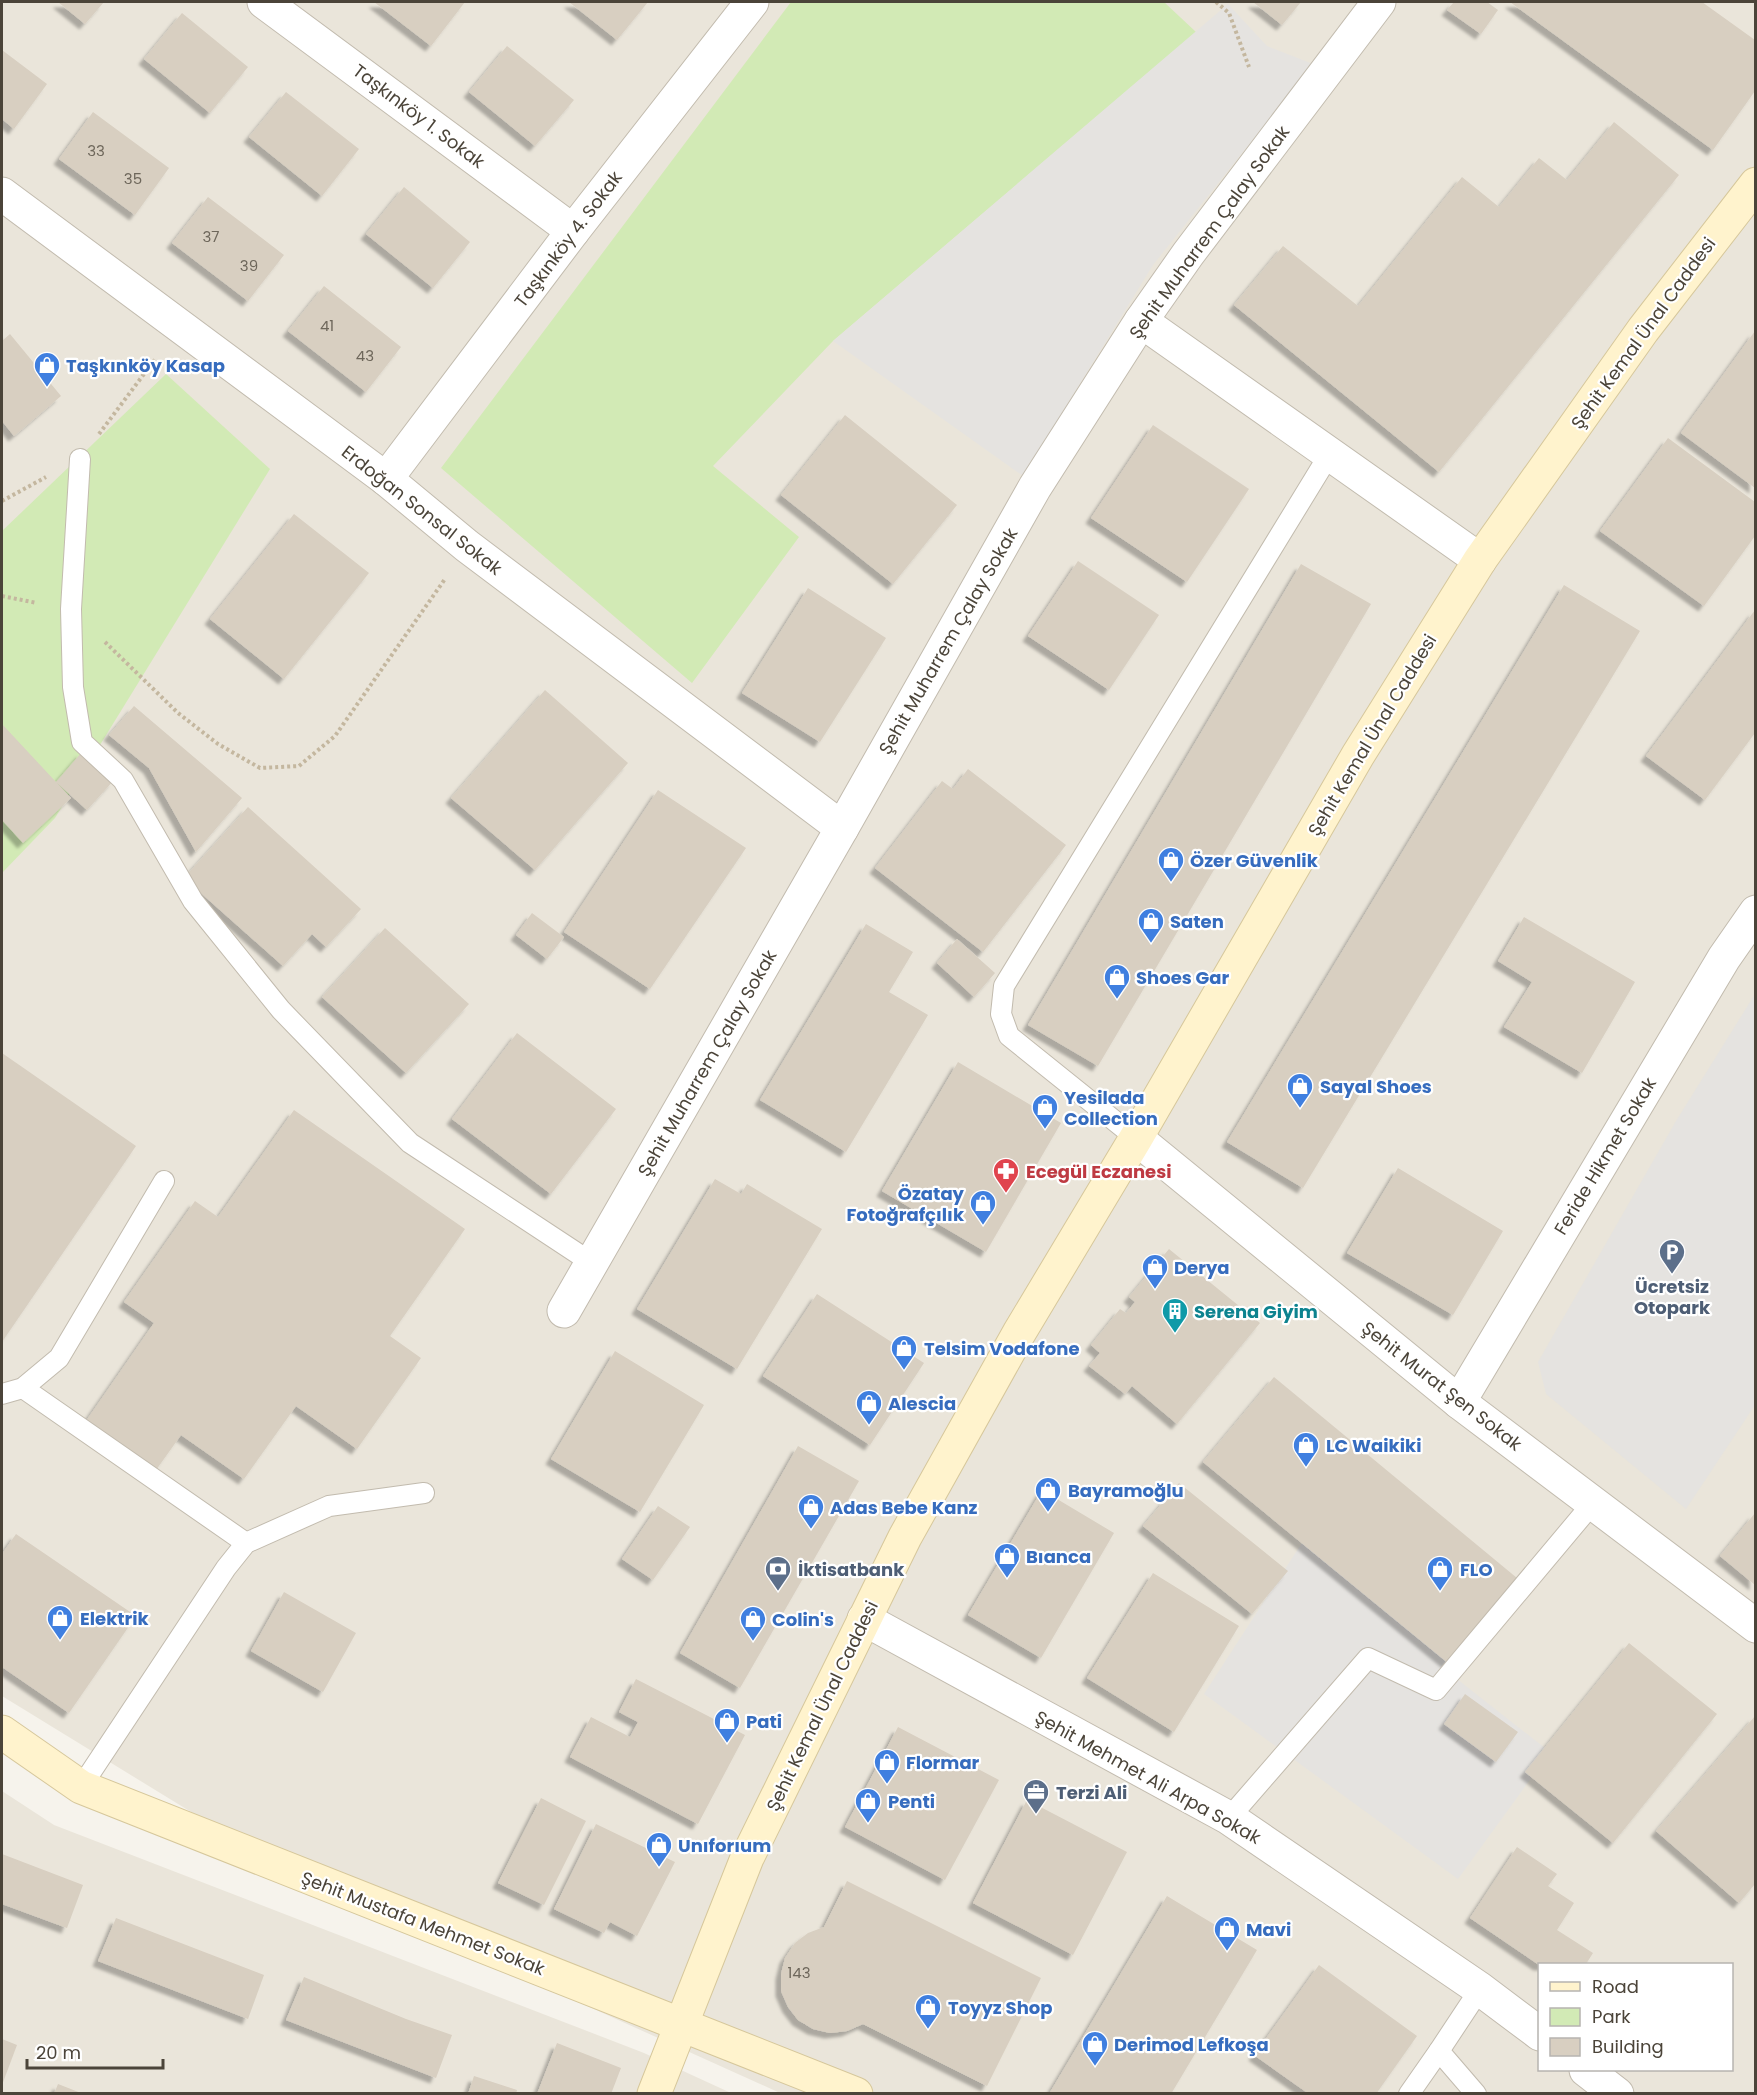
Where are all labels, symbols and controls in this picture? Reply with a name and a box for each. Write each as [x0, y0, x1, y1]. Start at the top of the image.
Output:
street label: Taşkınköy 1. Sokak [348, 58, 491, 174]
street label: Şehit Muharrem Çalay Sokak [1123, 120, 1295, 344]
house number: 33 [87, 140, 105, 161]
street label: Taşkınköy 4. Sokak [508, 165, 628, 312]
house number: 35 [124, 168, 142, 189]
house number: 37 [202, 226, 220, 247]
street label: Şehit Kemal Ünal Caddesi [1565, 232, 1721, 434]
house number: 39 [240, 255, 258, 276]
house number: 41 [320, 315, 334, 336]
house number: 43 [356, 345, 374, 366]
shop icon: Taşkınköy Kasap [32, 350, 62, 388]
place label: Taşkınköy Kasap [66, 353, 225, 378]
street label: Erdoğan Sonsal Sokak [336, 439, 508, 581]
street label: Şehit Muharrem Çalay Sokak [873, 522, 1024, 759]
street label: Şehit Kemal Ünal Caddesi [1302, 629, 1442, 841]
shop icon: Özer Güvenlik [1156, 845, 1186, 883]
place label: Özer Güvenlik [1190, 848, 1319, 873]
shop icon: Saten [1136, 906, 1166, 944]
place label: Saten [1170, 909, 1224, 934]
street label: Şehit Muharrem Çalay Sokak [632, 944, 783, 1181]
shop icon: Shoes Gar [1102, 962, 1132, 1000]
place label: Shoes Gar [1136, 965, 1230, 990]
shop icon: Sayal Shoes [1285, 1071, 1315, 1109]
street label: Feride Hikmet Sokak [1548, 1072, 1662, 1239]
place label: Sayal Shoes [1320, 1074, 1432, 1099]
place label: Yesilada Collection [1064, 1085, 1158, 1131]
shop icon: Yesilada Collection [1030, 1092, 1060, 1130]
pharmacy icon: Ecegül Eczanesi [991, 1156, 1021, 1194]
place label: Ecegül Eczanesi [1026, 1159, 1172, 1184]
place label: Özatay Fotoğrafçılık [846, 1181, 965, 1227]
shop icon: Özatay Fotoğrafçılık [968, 1188, 998, 1226]
parking icon: Ücretsiz Otopark [1657, 1237, 1687, 1275]
shop icon: Derya [1140, 1252, 1170, 1290]
place label: Derya [1174, 1255, 1229, 1280]
place label: Ücretsiz Otopark [1634, 1274, 1711, 1320]
building icon: Serena Giyim [1160, 1296, 1190, 1334]
place label: Serena Giyim [1194, 1299, 1318, 1324]
street label: Şehit Murat Şen Sokak [1357, 1315, 1528, 1457]
shop icon: Telsim Vodafone [889, 1333, 919, 1371]
place label: Telsim Vodafone [924, 1336, 1079, 1361]
shop icon: Alescia [854, 1388, 884, 1426]
place label: Alescia [888, 1391, 956, 1416]
shop icon: LC Waikiki [1291, 1430, 1321, 1468]
place label: LC Waikiki [1326, 1433, 1421, 1458]
shop icon: Bayramoğlu [1033, 1475, 1063, 1513]
place label: Bayramoğlu [1068, 1478, 1184, 1503]
shop icon: Adas Bebe Kanz [796, 1492, 826, 1530]
place label: Adas Bebe Kanz [830, 1495, 978, 1520]
shop icon: Bıanca [992, 1541, 1022, 1579]
place label: Bıanca [1026, 1544, 1091, 1569]
bank icon: İktisatbank [763, 1554, 793, 1592]
shop icon: FLO [1425, 1554, 1455, 1592]
place label: İktisatbank [798, 1557, 905, 1582]
place label: FLO [1460, 1557, 1493, 1582]
street label: Şehit Kemal Ünal Caddesi [760, 1597, 884, 1815]
shop icon: Elektrik [45, 1603, 75, 1641]
shop icon: Colin's [738, 1604, 768, 1642]
place label: Elektrik [80, 1606, 150, 1631]
place label: Colin's [772, 1607, 834, 1632]
street label: Şehit Mehmet Ali Arpa Sokak [1030, 1704, 1266, 1850]
shop icon: Pati [712, 1706, 742, 1744]
place label: Pati [746, 1709, 782, 1734]
shop icon: Flormar [872, 1747, 902, 1785]
place label: Flormar [906, 1750, 980, 1775]
office icon: Terzi Ali [1021, 1777, 1051, 1815]
place label: Terzi Ali [1056, 1780, 1127, 1805]
shop icon: Penti [853, 1786, 883, 1824]
place label: Penti [888, 1789, 935, 1814]
shop icon: Unıforıum [644, 1830, 674, 1868]
place label: Unıforıum [678, 1833, 771, 1858]
street label: Şehit Mustafa Mehmet Sokak [298, 1865, 549, 1981]
shop icon: Mavi [1212, 1914, 1242, 1952]
place label: Mavi [1246, 1917, 1291, 1942]
house number: 143 [787, 1962, 811, 1983]
legend [1538, 1963, 1733, 2071]
text: Road [1592, 1974, 1639, 1999]
shop icon: Toyyz Shop [913, 1992, 943, 2030]
place label: Toyyz Shop [948, 1995, 1053, 2020]
text: Park [1592, 2004, 1631, 2029]
shop icon: Derimod Lefkoşa [1080, 2029, 1110, 2067]
scale bar [27, 2032, 164, 2070]
place label: Derimod Lefkoşa [1114, 2032, 1269, 2057]
text: Building [1592, 2034, 1664, 2059]
text: 20 m [36, 2040, 81, 2065]

